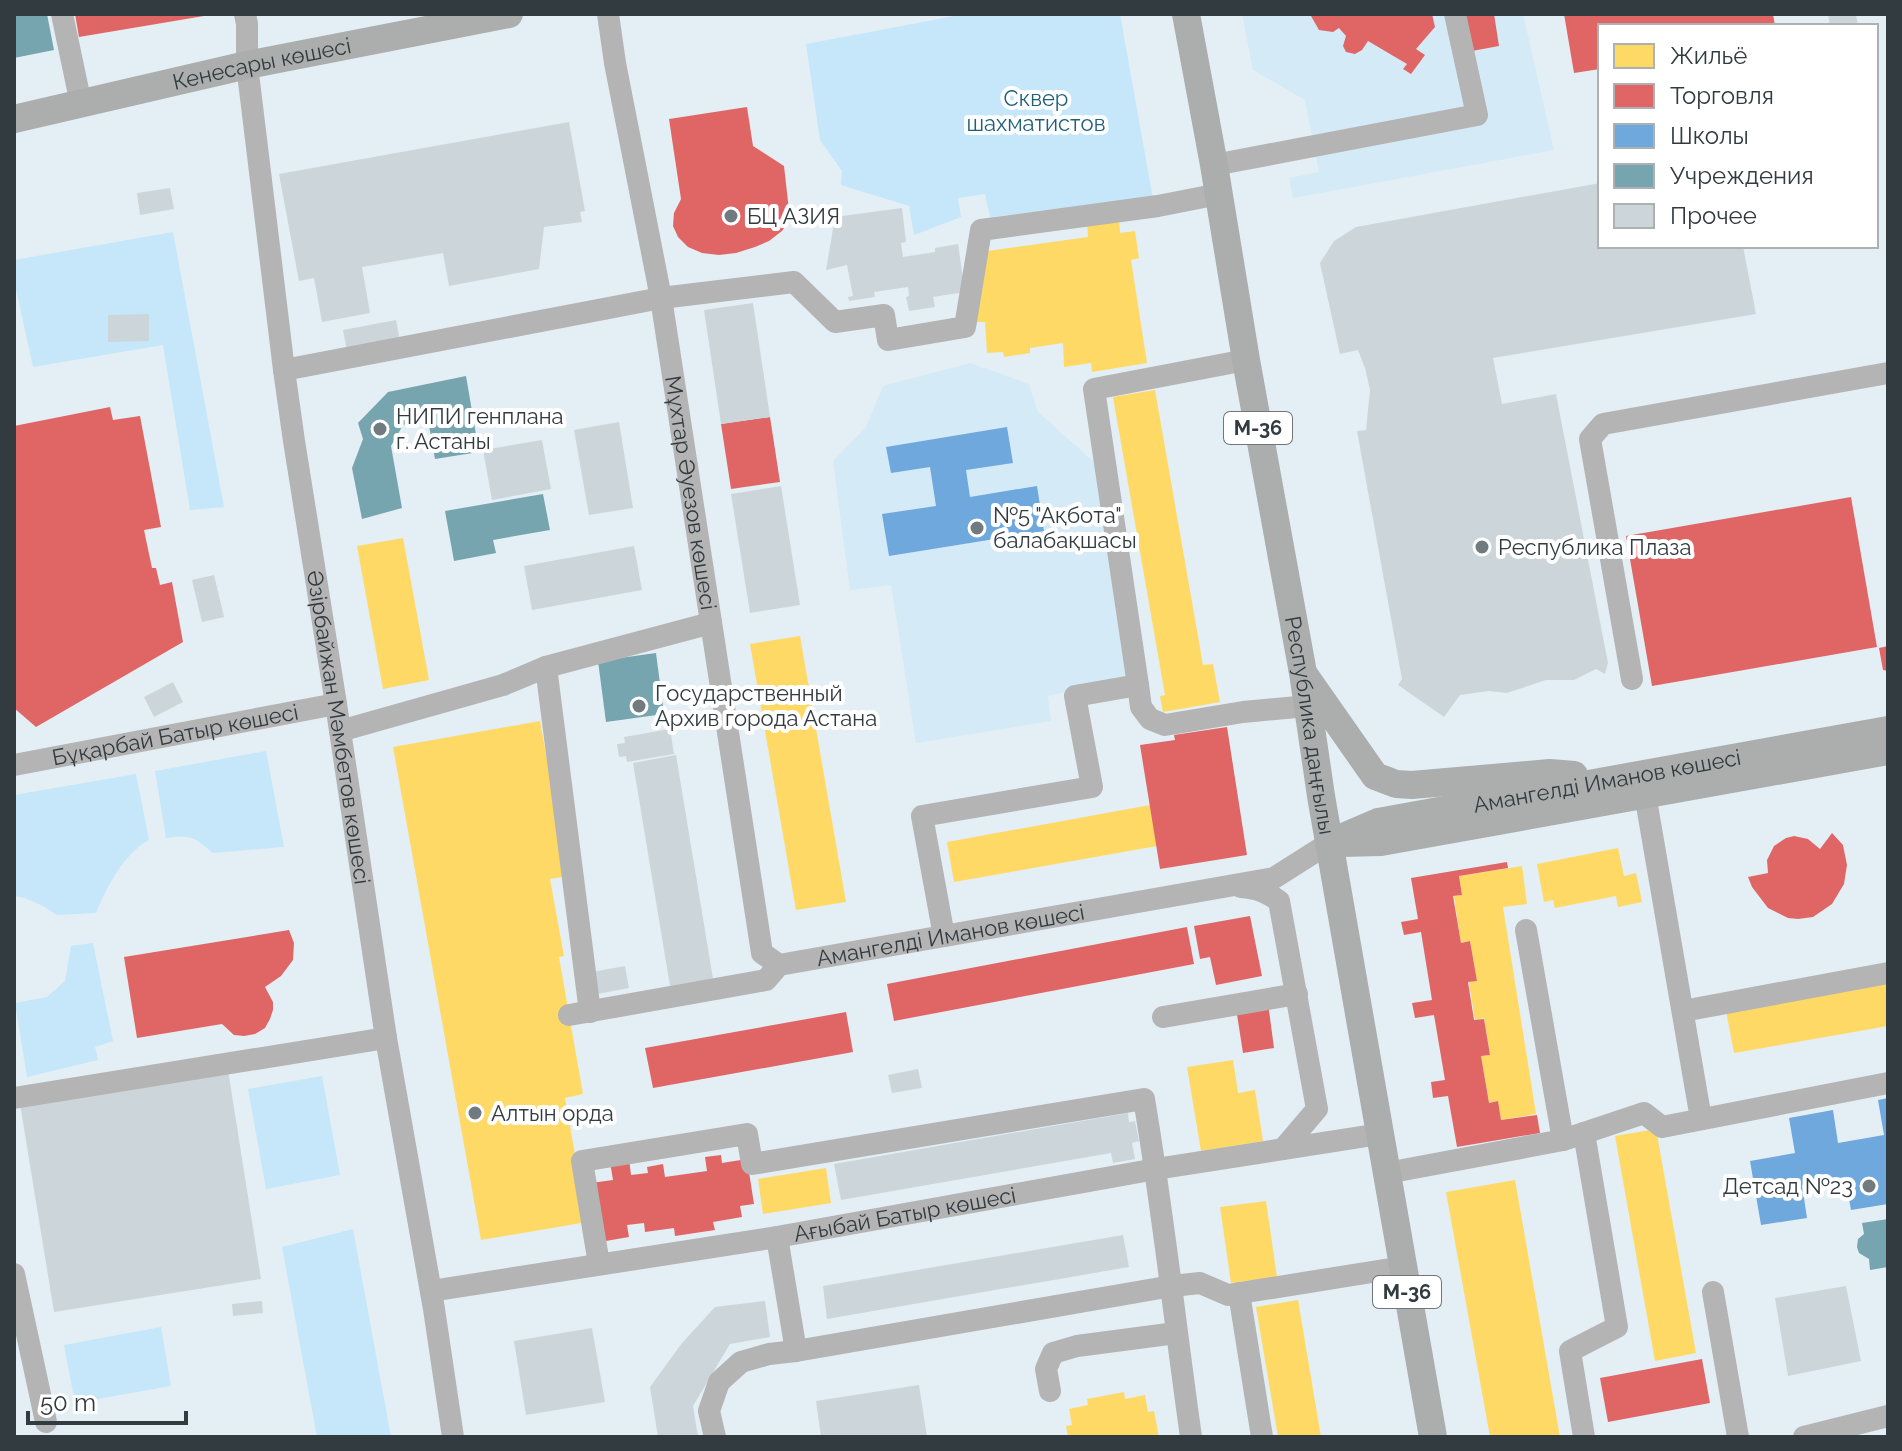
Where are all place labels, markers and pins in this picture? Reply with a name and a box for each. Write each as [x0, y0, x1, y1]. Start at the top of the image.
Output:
place label: БЦ АЗИЯ [747, 203, 840, 229]
marker: БЦ АЗИЯ [722, 207, 740, 225]
place label: НИПИ генплана г. Астаны [396, 403, 563, 454]
marker: НИПИ генплана г. Астаны [371, 420, 389, 438]
place label: №5 "Ақбота" балабақшасы [993, 502, 1137, 553]
marker: №5 "Ақбота" балабақшасы [968, 519, 986, 537]
place label: Республика Плаза [1498, 534, 1691, 560]
marker: Республика Плаза [1473, 538, 1491, 556]
place label: Государственный Архив города Астана [655, 680, 877, 731]
marker: Государственный Архив города Астана [630, 697, 648, 715]
place label: Алтын орда [491, 1100, 614, 1126]
marker: Алтын орда [466, 1104, 484, 1122]
place label: Детсад №23 [1722, 1173, 1853, 1199]
marker: Детсад №23 [1860, 1177, 1878, 1195]

